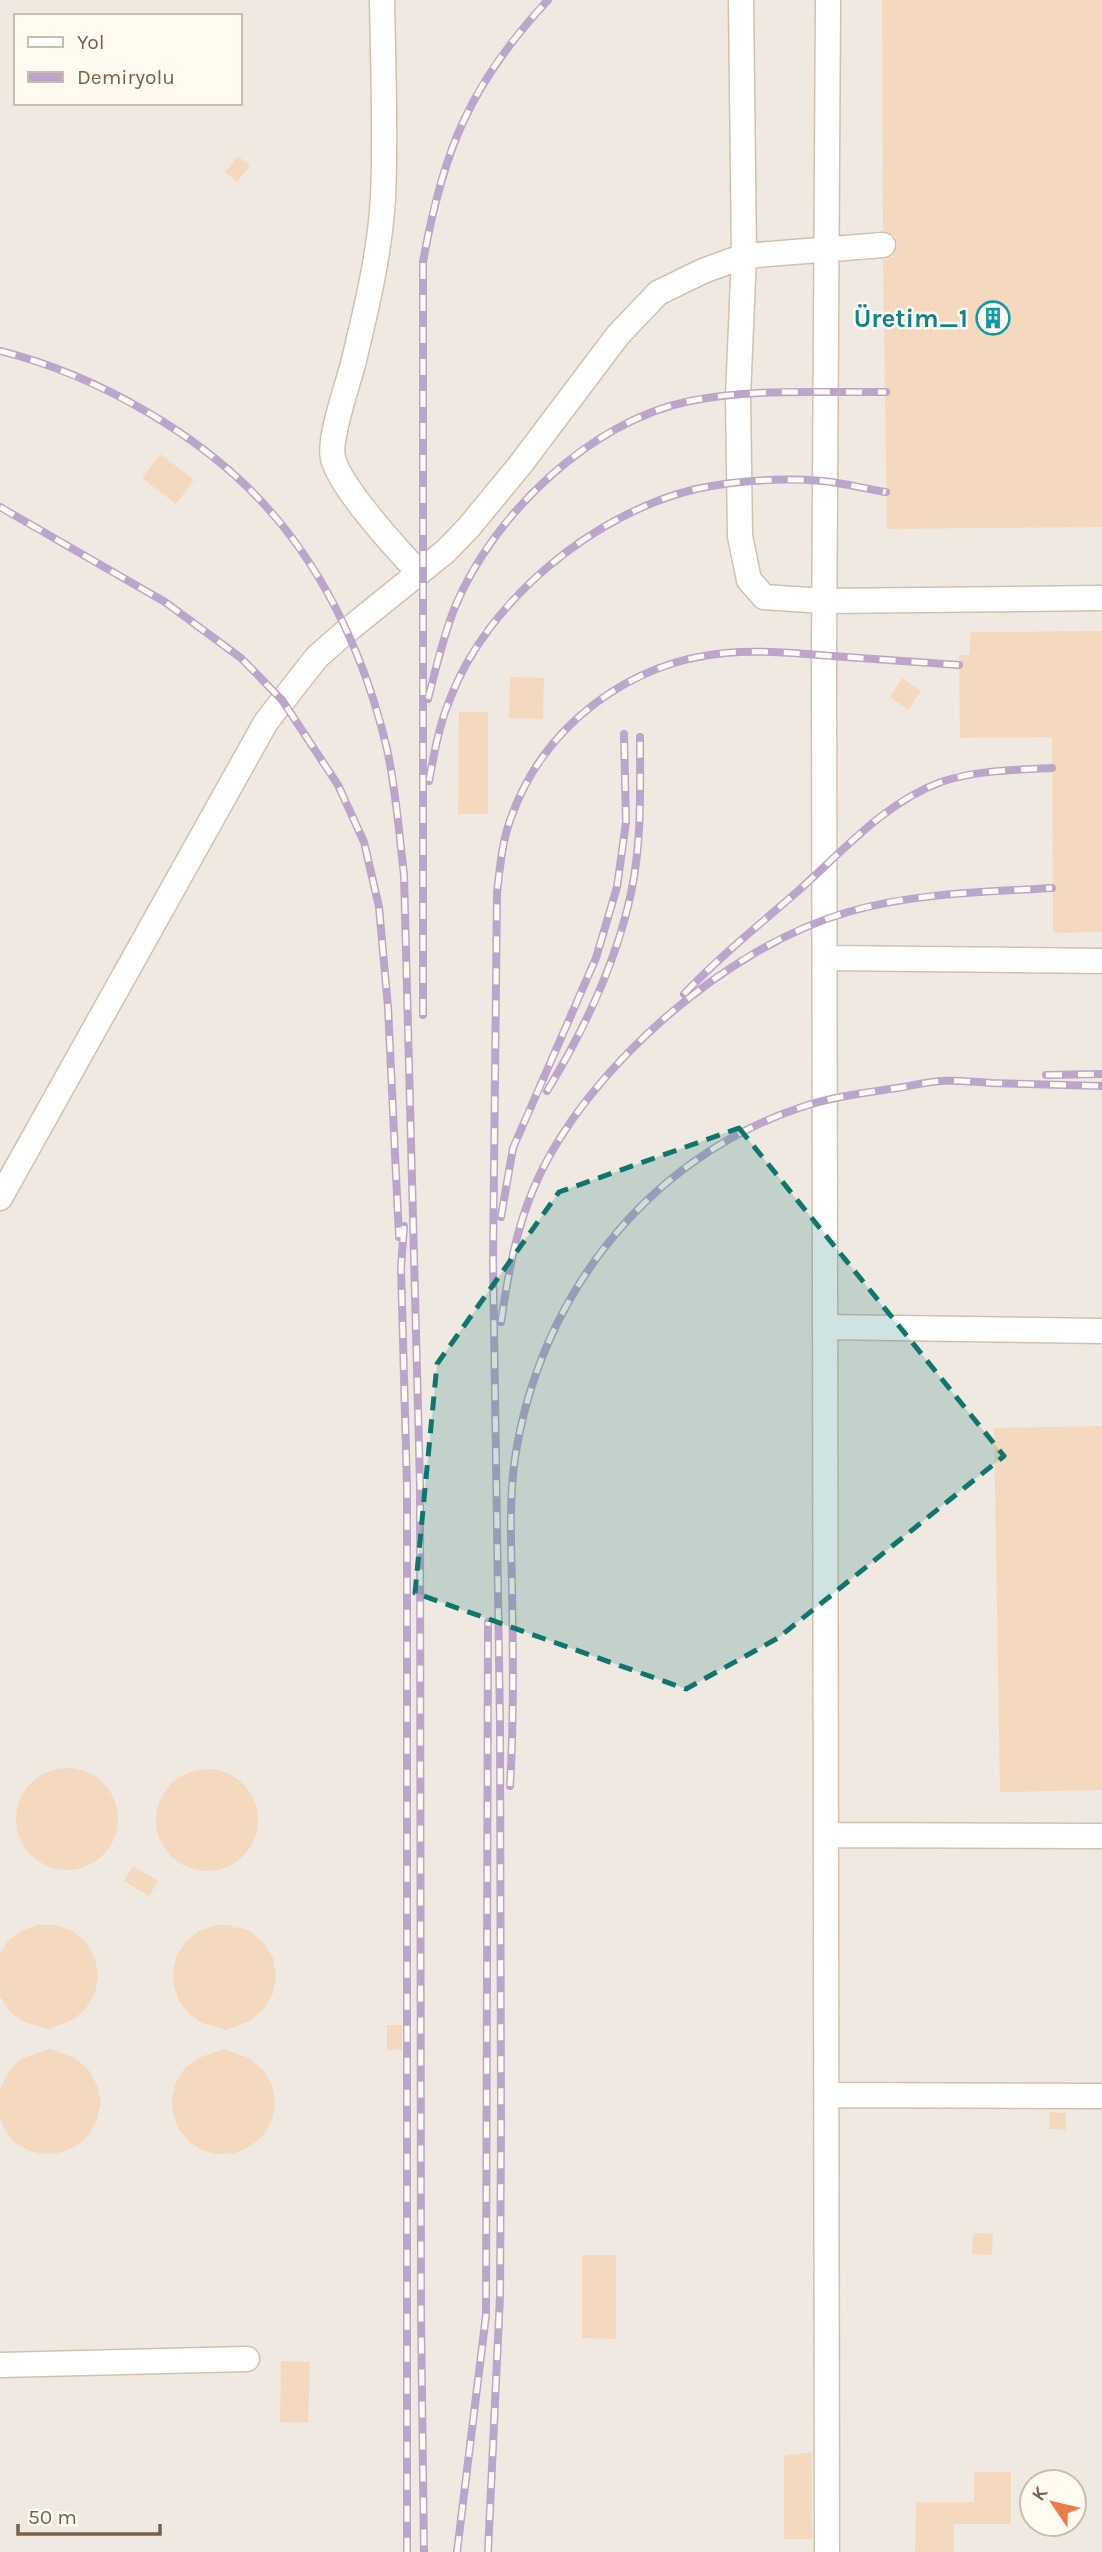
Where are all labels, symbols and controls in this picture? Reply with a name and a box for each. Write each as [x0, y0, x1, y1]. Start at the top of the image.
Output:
legend [14, 14, 242, 105]
text: Yol [77, 30, 105, 54]
text: Demiryolu [77, 65, 175, 89]
building icon: Üretim_1 [974, 299, 1012, 337]
place label: Üretim_1 [853, 303, 968, 334]
north arrow [1018, 2468, 1088, 2538]
text: K [1027, 2482, 1053, 2505]
scale bar [18, 2492, 159, 2536]
text: 50 m [28, 2505, 77, 2529]

